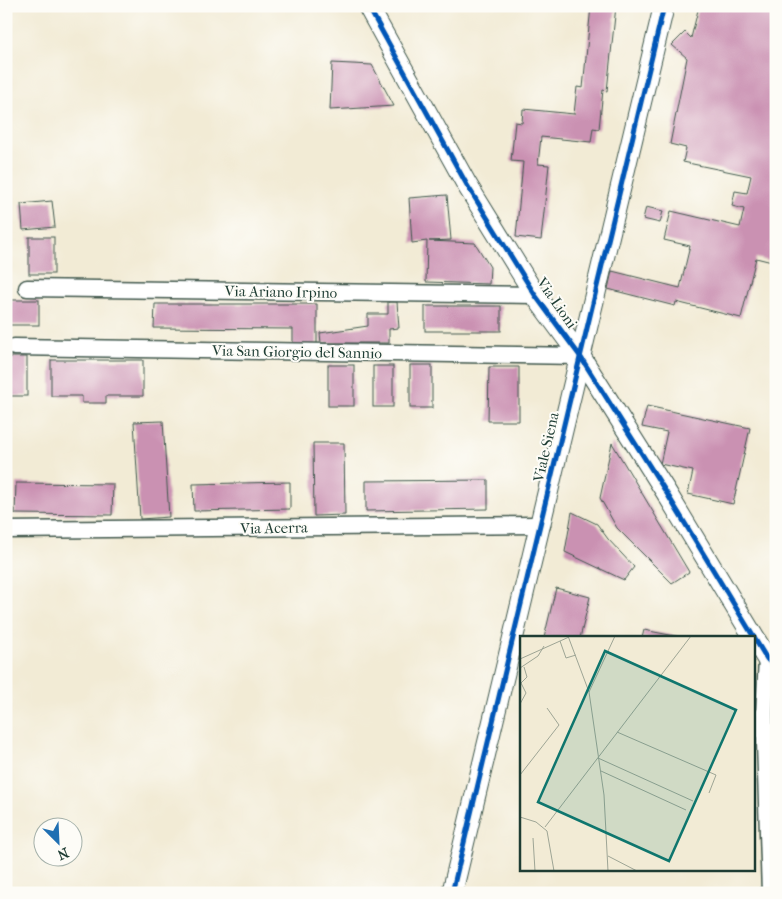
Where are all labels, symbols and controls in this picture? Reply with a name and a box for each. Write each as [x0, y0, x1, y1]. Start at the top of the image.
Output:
street label: Via Lioni [532, 273, 581, 333]
street label: Via Ariano Irpino [224, 282, 338, 302]
street label: Via San Giorgio del Sannio [211, 342, 382, 362]
street label: Viale Siena [529, 409, 563, 485]
street label: Via Acerra [239, 518, 309, 538]
inset map [520, 636, 754, 872]
north arrow [32, 816, 82, 866]
text: N [54, 843, 71, 863]

